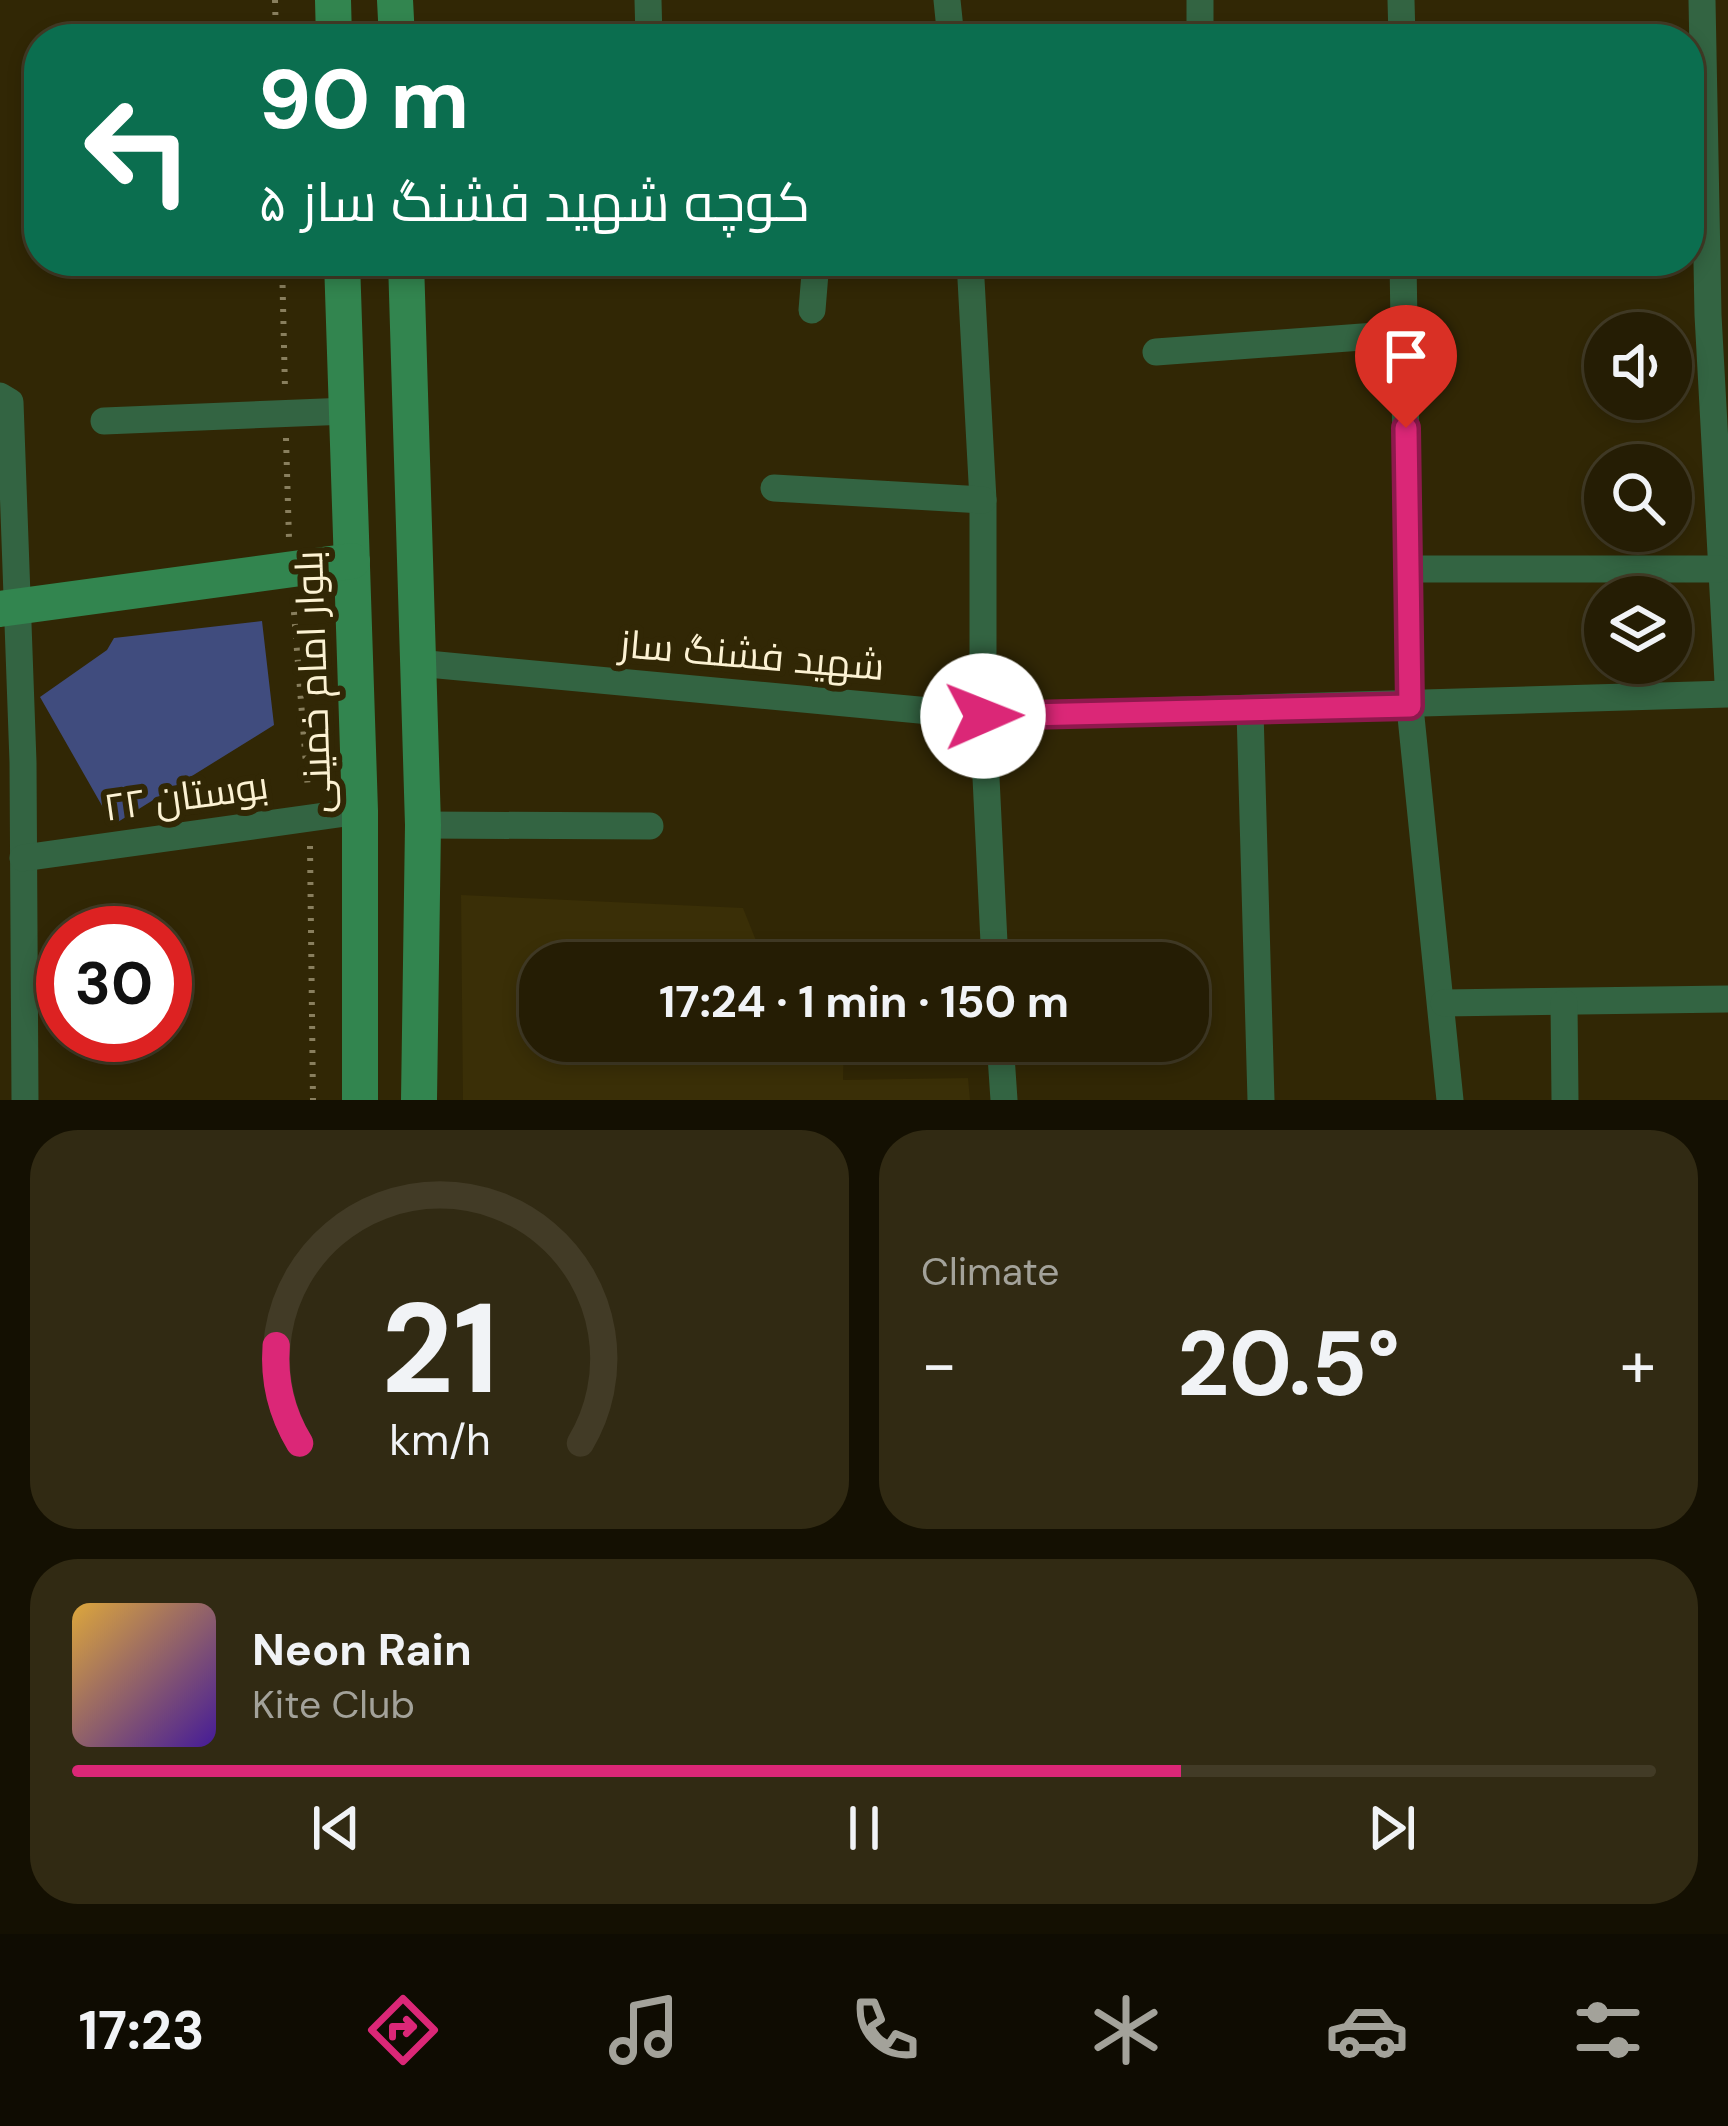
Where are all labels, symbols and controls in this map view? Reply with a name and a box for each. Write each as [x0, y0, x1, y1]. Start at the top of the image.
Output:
text: 90 m [258, 45, 469, 154]
icon: left [60, 72, 216, 228]
text: کوچه شهید فشنگ ساز ۵ [258, 167, 810, 238]
pin [1355, 305, 1457, 428]
map controls [1584, 312, 1692, 684]
button: sound [1584, 312, 1692, 420]
icon: arrive [1373, 323, 1439, 389]
button: search [1584, 444, 1692, 552]
street label: بلوار امام خمینی [283, 550, 344, 814]
button: layers [1584, 576, 1692, 684]
street label: شهید فشنگ ساز [615, 618, 887, 692]
position arrow [920, 653, 1046, 779]
street label: بوستان ۲۲ [100, 759, 272, 833]
speed limit sign: 30 [36, 906, 192, 1062]
text: 17:24 · 1 min · 150 m [659, 972, 1069, 1031]
text: Climate [921, 1246, 1059, 1297]
text: 21 [381, 1268, 498, 1431]
text: 20.5° [1177, 1306, 1400, 1423]
text: − [921, 1322, 957, 1407]
text: + [1620, 1322, 1656, 1407]
text: km/h [389, 1411, 490, 1467]
text: Neon Rain [252, 1620, 472, 1679]
text: Kite Club [252, 1679, 415, 1730]
icon: previous [303, 1795, 369, 1861]
icon: pause [831, 1795, 897, 1861]
icon: next [1359, 1795, 1425, 1861]
icon: directions [361, 1988, 445, 2072]
icon: music [602, 1988, 686, 2072]
icon: phone [843, 1988, 927, 2072]
icon: climate [1084, 1988, 1168, 2072]
icon: car [1325, 1988, 1409, 2072]
icon: filters [1566, 1988, 1650, 2072]
text: 17:23 [78, 1995, 205, 2066]

